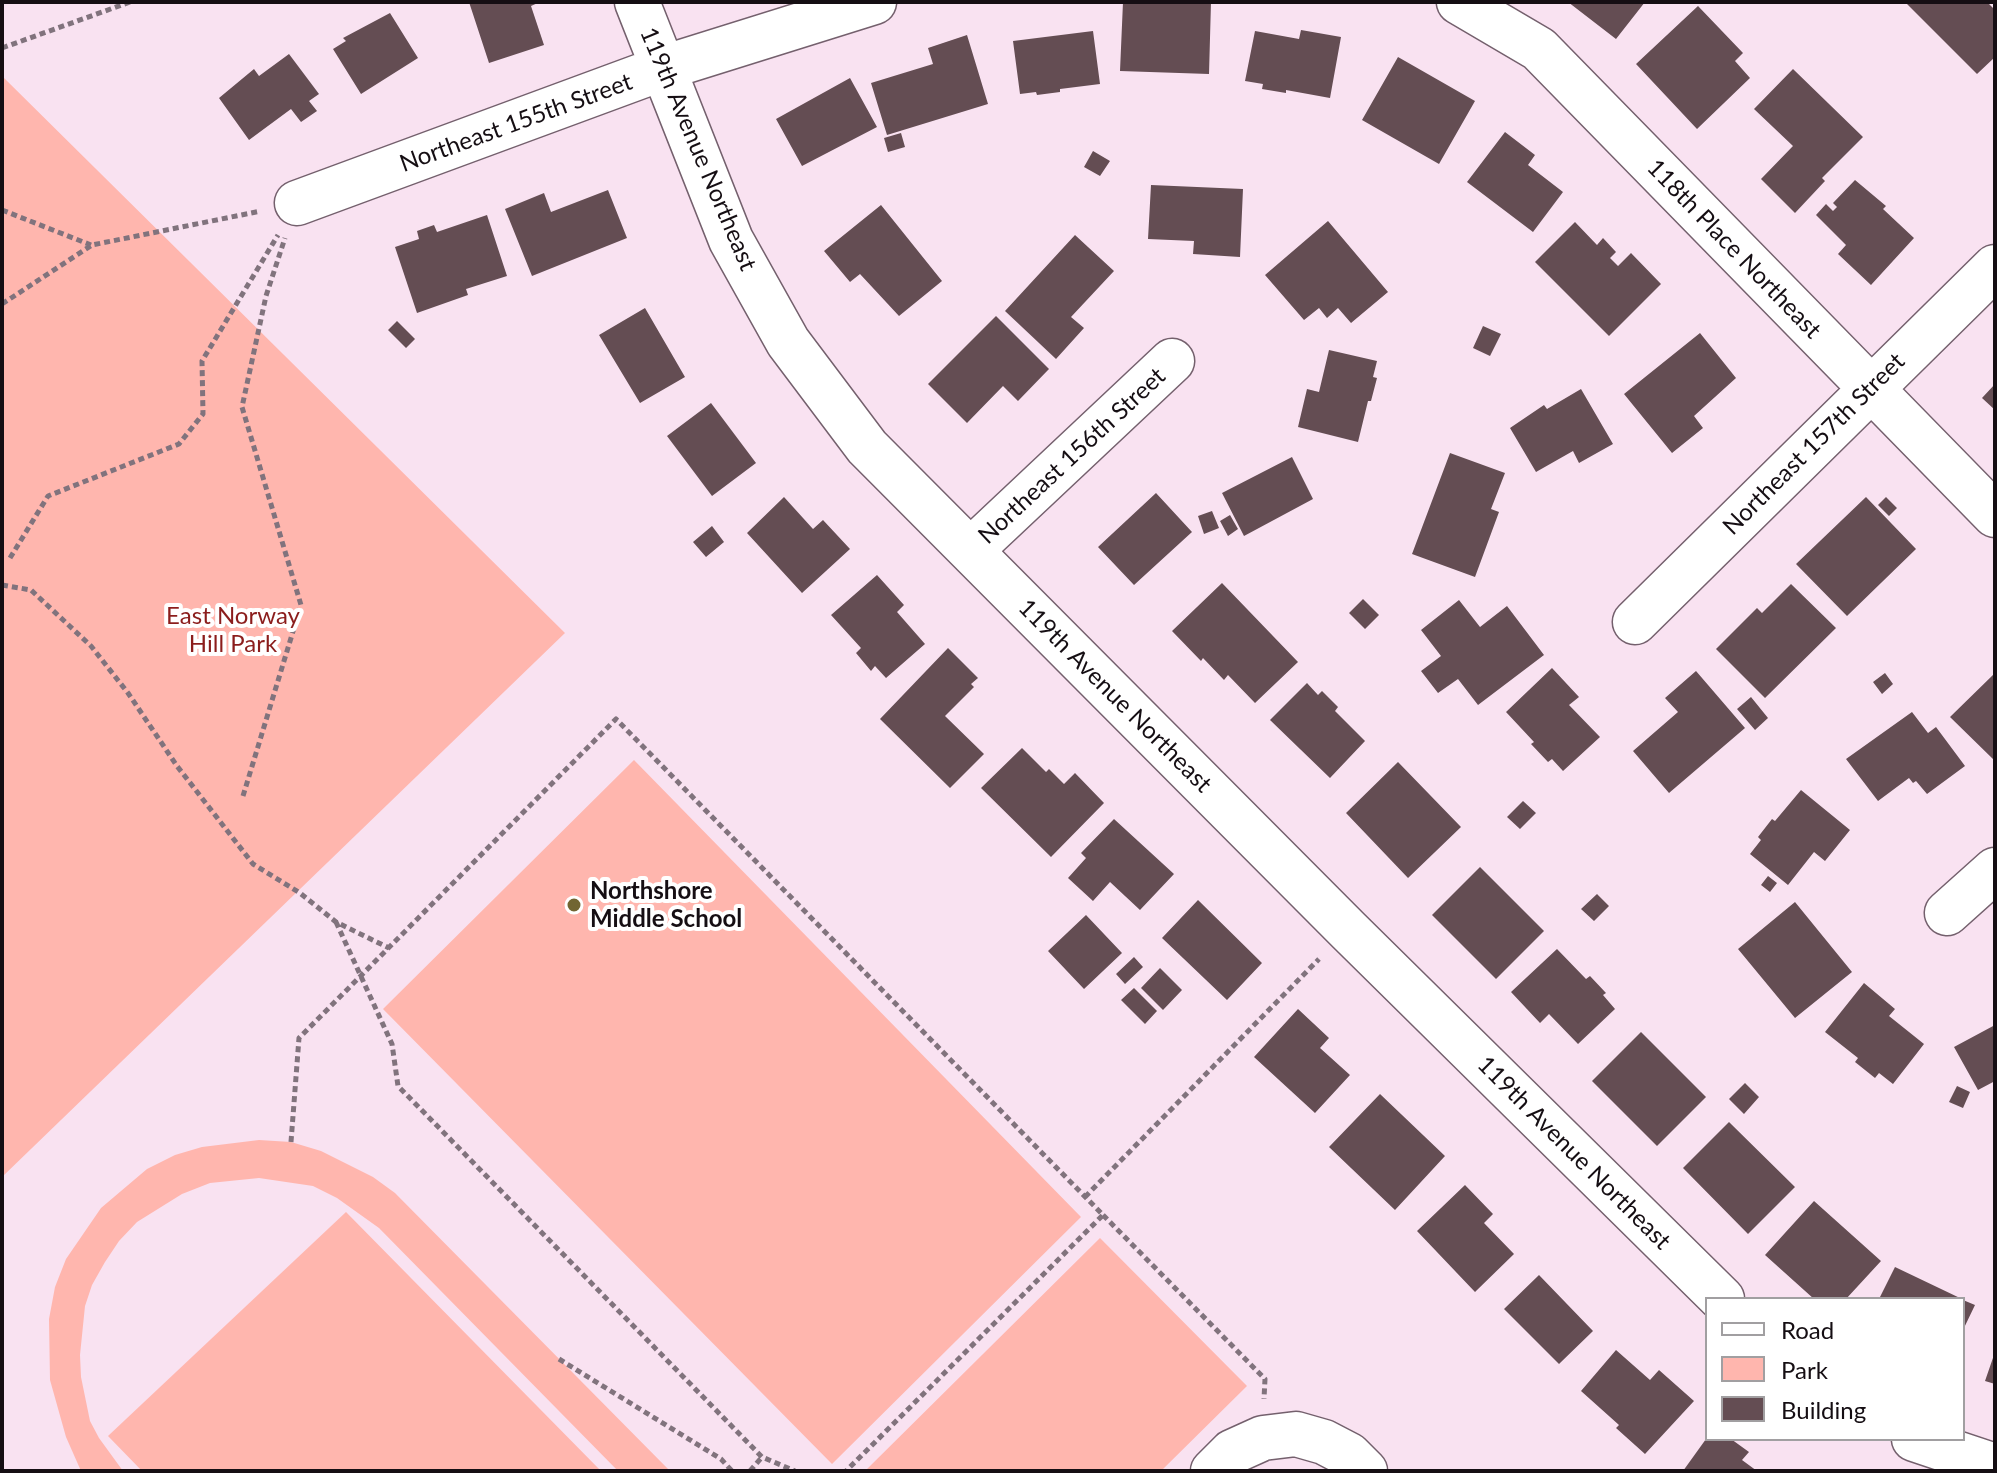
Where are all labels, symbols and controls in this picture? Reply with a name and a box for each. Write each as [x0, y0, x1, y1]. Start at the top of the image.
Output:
street label: 119th Avenue Northeast [634, 23, 762, 275]
street label: Northeast 155th Street [396, 68, 636, 178]
street label: 118th Place Northeast [1641, 153, 1827, 345]
street label: Northeast 157th Street [1717, 347, 1911, 541]
street label: Northeast 156th Street [973, 362, 1171, 550]
street label: 119th Avenue Northeast [1012, 593, 1218, 799]
park label: East Norway Hill Park [166, 602, 300, 658]
place label: Northshore Middle School [590, 877, 742, 933]
marker: Northshore Middle School [565, 896, 583, 914]
street label: 119th Avenue Northeast [1471, 1050, 1677, 1256]
legend [1705, 1297, 1965, 1441]
text: Road [1781, 1315, 1834, 1344]
text: Park [1781, 1355, 1828, 1384]
text: Building [1781, 1395, 1866, 1424]

